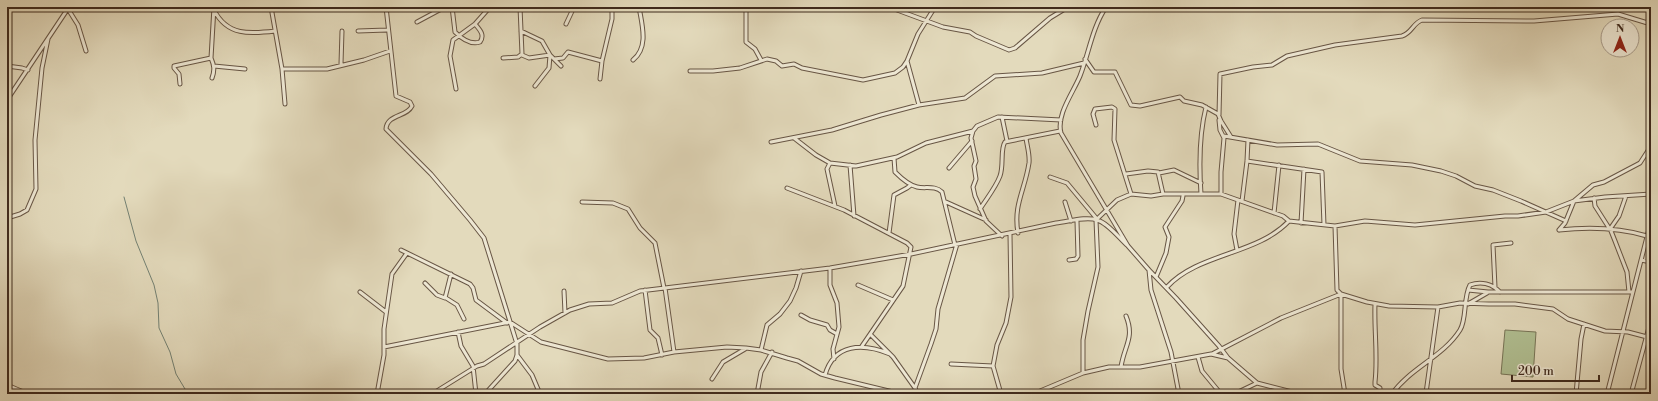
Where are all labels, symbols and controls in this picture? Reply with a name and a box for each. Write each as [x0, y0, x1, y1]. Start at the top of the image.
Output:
north arrow [1600, 18, 1640, 58]
text: N [1616, 22, 1625, 36]
scale bar [1512, 357, 1599, 383]
text: 200 m [1518, 364, 1554, 379]

